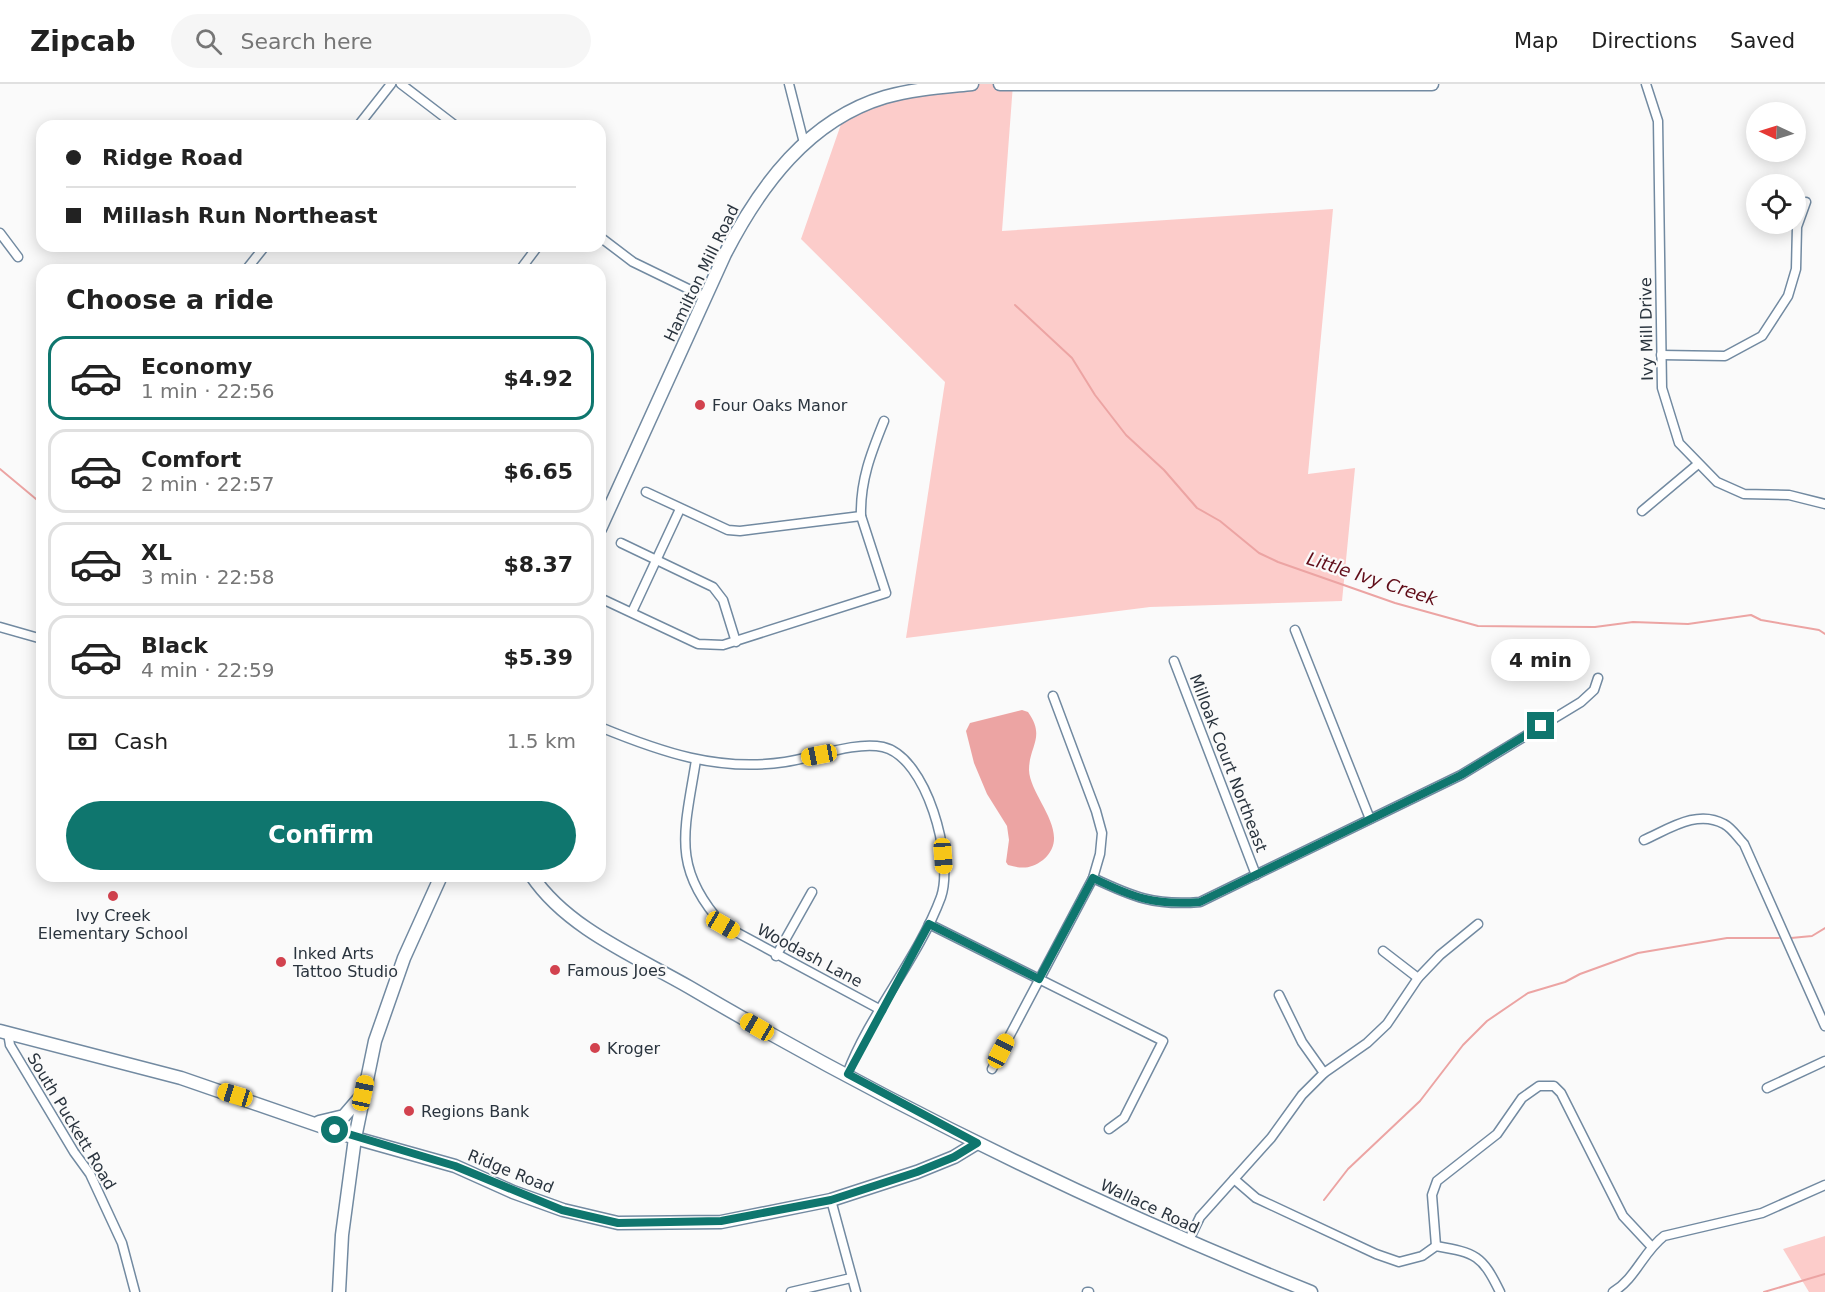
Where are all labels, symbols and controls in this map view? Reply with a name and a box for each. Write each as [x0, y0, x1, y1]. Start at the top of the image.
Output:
search box [171, 14, 591, 68]
text: Zipcab [30, 25, 135, 58]
icon: search [192, 25, 225, 58]
text: Search here [240, 29, 373, 54]
text: Map [1514, 29, 1558, 53]
text: Directions [1591, 29, 1697, 53]
text: Saved [1730, 29, 1795, 53]
north arrow [1746, 102, 1806, 162]
map controls [1746, 102, 1806, 234]
text: Ridge Road [102, 145, 243, 170]
button: locate [1746, 174, 1806, 234]
street label: Hamilton Mill Road [660, 202, 743, 345]
text: Millash Run Northeast [102, 203, 378, 228]
street label: Ivy Mill Drive [1636, 277, 1657, 381]
text: Choose a ride [66, 284, 274, 315]
icon: car [69, 351, 123, 405]
text: Economy [141, 354, 252, 379]
text: $4.92 [503, 366, 573, 391]
text: 1 min · 22:56 [141, 379, 275, 403]
place label: Four Oaks Manor [712, 396, 848, 415]
marker: Four Oaks Manor [693, 398, 707, 412]
icon: car [69, 444, 123, 498]
text: Comfort [141, 447, 241, 472]
text: $6.65 [503, 459, 573, 484]
text: 2 min · 22:57 [141, 472, 275, 496]
icon: car [69, 537, 123, 591]
text: XL [141, 540, 172, 565]
water label: Little Ivy Creek [1304, 548, 1441, 610]
text: $8.37 [503, 552, 573, 577]
text: 3 min · 22:58 [141, 565, 275, 589]
icon: car [69, 630, 123, 684]
text: Black [141, 633, 208, 658]
callout: 4 min [1492, 639, 1590, 681]
text: $5.39 [503, 645, 573, 670]
text: 4 min [1509, 648, 1572, 672]
text: 4 min · 22:59 [141, 658, 275, 682]
street label: Milloak Court Northeast [1186, 671, 1271, 855]
route end [1527, 712, 1554, 739]
icon: cash [66, 725, 99, 758]
text: Cash [114, 729, 168, 754]
text: 1.5 km [507, 729, 576, 753]
car [800, 743, 838, 767]
button: Confirm [66, 801, 576, 870]
car [933, 837, 953, 875]
marker: Ivy Creek Elementary School [106, 889, 120, 903]
place label: Ivy Creek Elementary School [38, 906, 188, 943]
car [703, 908, 743, 942]
street label: Woodash Lane [754, 920, 866, 991]
place label: Inked Arts Tattoo Studio [292, 944, 398, 981]
marker: Inked Arts Tattoo Studio [274, 955, 288, 969]
place label: Famous Joes [567, 961, 666, 980]
marker: Famous Joes [548, 963, 562, 977]
car [737, 1010, 777, 1044]
car [985, 1031, 1017, 1071]
place label: Kroger [607, 1039, 661, 1058]
marker: Kroger [588, 1041, 602, 1055]
street label: South Puckett Road [23, 1049, 120, 1193]
car [350, 1074, 376, 1112]
car [215, 1081, 255, 1109]
place label: Regions Bank [421, 1102, 530, 1121]
marker: Regions Bank [402, 1104, 416, 1118]
route start [321, 1116, 348, 1143]
street label: Ridge Road [465, 1146, 557, 1197]
street label: Wallace Road [1097, 1175, 1202, 1238]

